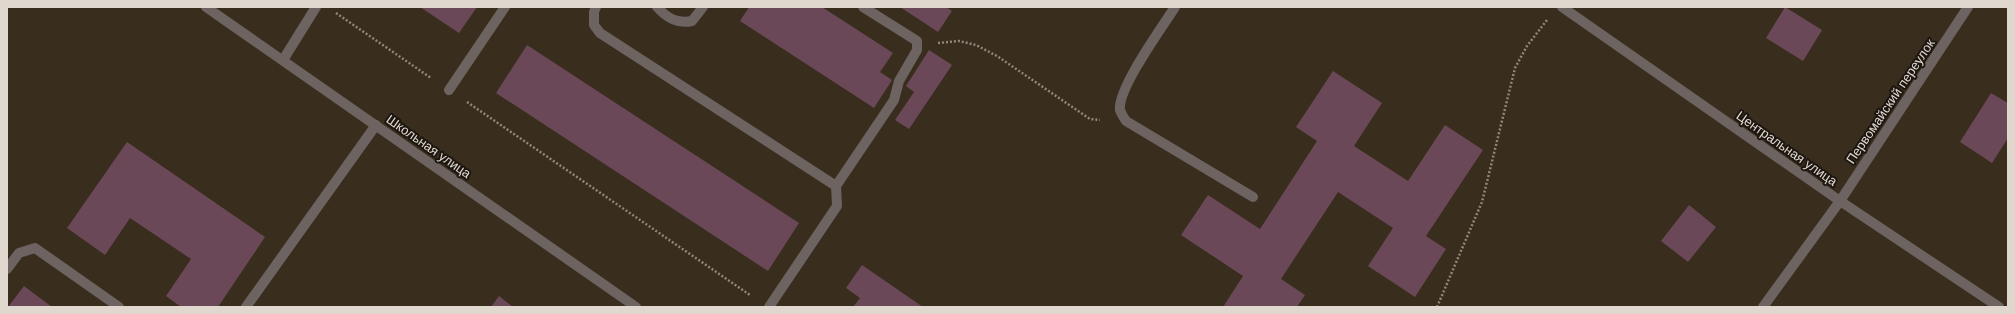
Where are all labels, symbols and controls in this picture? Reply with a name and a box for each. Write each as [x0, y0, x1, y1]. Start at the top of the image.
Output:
street label: Первомайский переулок [1843, 36, 1938, 166]
street label: Центральная улица [1733, 108, 1841, 189]
street label: Школьная улица [384, 112, 475, 182]

